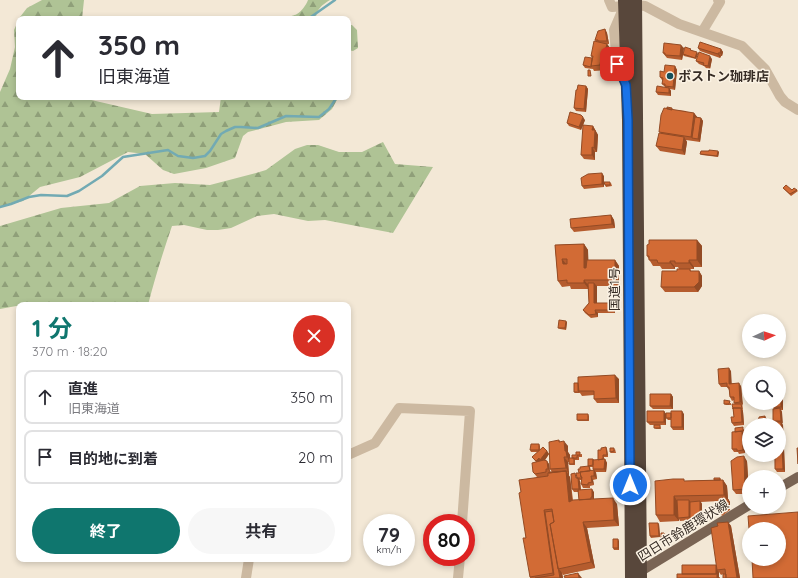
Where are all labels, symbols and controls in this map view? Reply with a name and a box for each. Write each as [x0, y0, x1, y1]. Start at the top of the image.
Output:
text: 350 m [98, 27, 180, 62]
icon: ahead [32, 32, 84, 84]
pin [600, 47, 634, 81]
icon: arrive [606, 53, 628, 75]
text: 旧東海道 [98, 65, 170, 88]
place label: ボストン珈琲店 [678, 68, 769, 84]
marker: ボストン珈琲店 [665, 71, 675, 81]
street label: 国道1号 [606, 267, 622, 311]
text: 1 分 [32, 313, 72, 343]
north arrow [742, 314, 786, 358]
map controls [742, 314, 786, 566]
button: close [293, 315, 335, 357]
text: 370 m · 18:20 [32, 343, 107, 359]
button: search [742, 366, 786, 410]
text: 直進 [68, 379, 98, 398]
icon: ahead [34, 386, 56, 408]
text: 350 m [290, 388, 333, 407]
text: 旧東海道 [68, 400, 120, 416]
button: layers [742, 418, 786, 462]
icon: arrive [34, 446, 56, 468]
text: 20 m [298, 448, 333, 467]
text: 目的地に到着 [68, 449, 158, 468]
position arrow [609, 464, 651, 506]
button: + [742, 470, 786, 514]
street label: 四日市鈴鹿環状線 [635, 496, 731, 564]
button: 終了 [32, 508, 180, 554]
button: 共有 [188, 508, 335, 554]
speed limit sign: 80 [423, 514, 475, 566]
text: 79 [378, 522, 400, 547]
button: − [742, 522, 786, 566]
text: km/h [376, 543, 402, 556]

